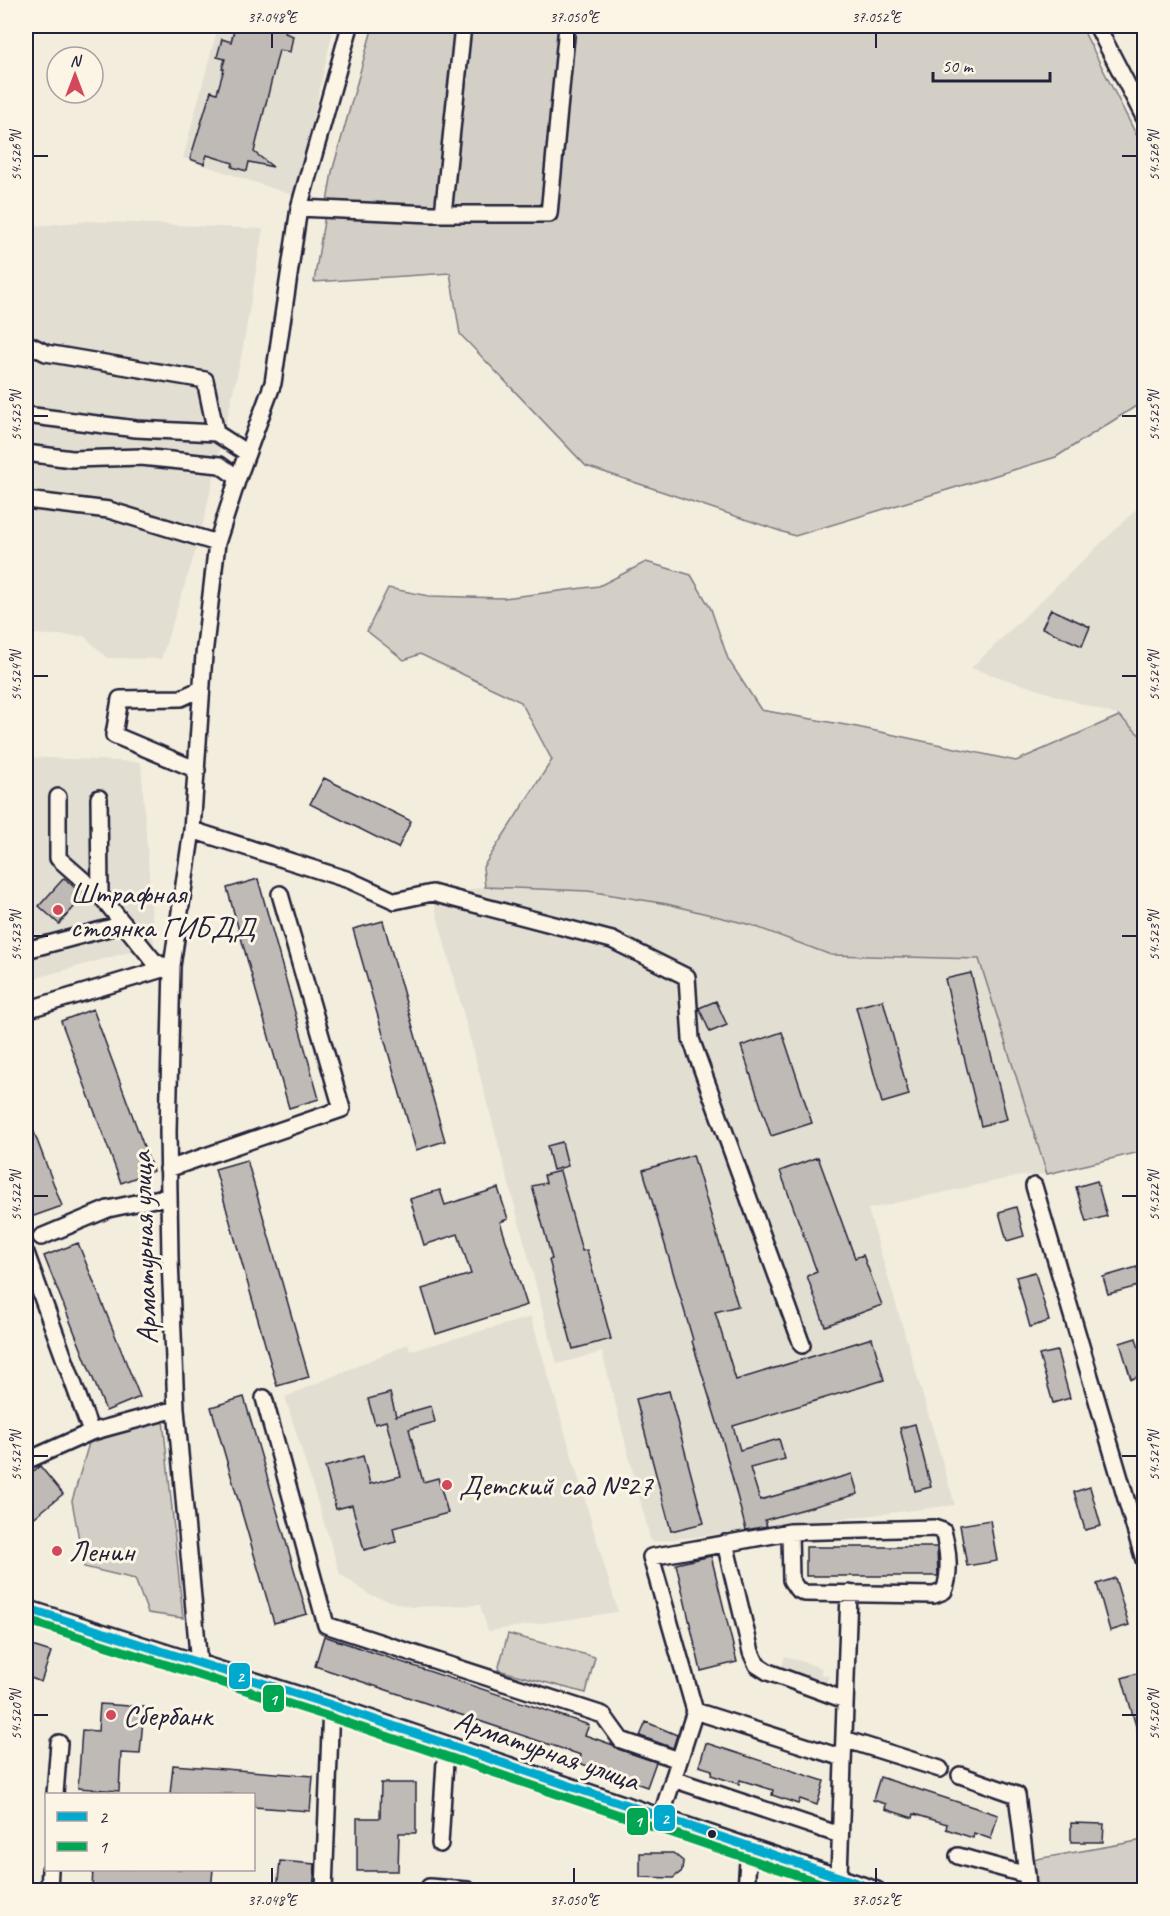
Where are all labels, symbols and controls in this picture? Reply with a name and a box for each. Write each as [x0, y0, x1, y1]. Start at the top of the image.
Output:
text: 37.048°E [248, 8, 299, 27]
text: 37.050°E [550, 8, 601, 27]
text: 37.052°E [852, 8, 903, 27]
north arrow [45, 45, 105, 105]
scale bar [933, 45, 1050, 83]
text: N [70, 51, 83, 71]
text: 50 m [942, 55, 975, 77]
text: 54.526°N [7, 128, 26, 181]
text: 54.526°N [1145, 128, 1164, 181]
text: 54.525°N [7, 388, 26, 441]
text: 54.525°N [1145, 388, 1164, 441]
text: 54.524°N [7, 648, 26, 701]
text: 54.524°N [1145, 648, 1164, 701]
place label: Штрафная стоянка ГИБДД [70, 874, 257, 946]
marker: Штрафная стоянка ГИБДД [51, 903, 65, 917]
text: 54.523°N [7, 908, 26, 961]
text: 54.523°N [1145, 908, 1164, 961]
street label: Арматурная улица [122, 1149, 166, 1345]
text: 54.522°N [7, 1168, 26, 1221]
text: 54.522°N [1145, 1168, 1164, 1221]
text: 54.521°N [7, 1428, 26, 1481]
text: 54.521°N [1145, 1428, 1164, 1481]
place label: Детский сад №27 [459, 1466, 654, 1504]
marker: Детский сад №27 [440, 1478, 454, 1492]
place label: Ленин [69, 1532, 136, 1570]
marker: Ленин [50, 1544, 64, 1558]
line badge: 2 [228, 1662, 251, 1690]
text: 2 [236, 1667, 245, 1687]
line badge: 1 [262, 1684, 285, 1713]
text: 54.520°N [7, 1687, 26, 1740]
text: 54.520°N [1145, 1687, 1164, 1740]
text: 1 [269, 1690, 278, 1710]
place label: Сбербанк [123, 1696, 214, 1734]
street label: Арматурная улица [450, 1701, 646, 1800]
marker: Сбербанк [104, 1708, 118, 1722]
legend [45, 1793, 255, 1871]
line badge: 2 [653, 1804, 676, 1832]
text: 2 [99, 1806, 109, 1828]
line badge: 1 [626, 1807, 649, 1836]
text: 2 [661, 1809, 670, 1829]
text: 1 [634, 1812, 643, 1832]
unlabelled marker [706, 1828, 718, 1840]
text: 1 [99, 1836, 108, 1858]
text: 37.048°E [248, 1891, 299, 1910]
text: 37.050°E [550, 1891, 601, 1910]
text: 37.052°E [852, 1891, 903, 1910]

